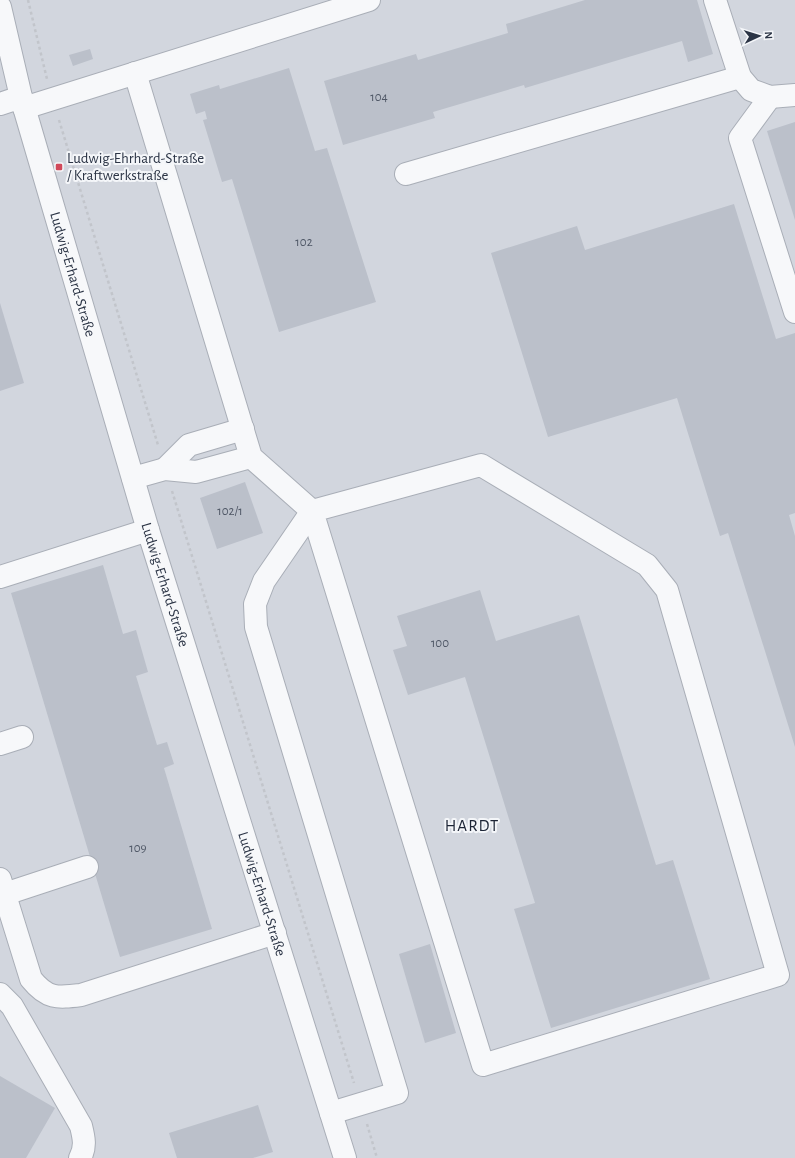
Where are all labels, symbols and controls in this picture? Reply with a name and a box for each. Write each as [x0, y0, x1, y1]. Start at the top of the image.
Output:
north arrow [739, 16, 779, 56]
text: N [763, 31, 774, 40]
house number: 104 [370, 91, 388, 104]
place label: Ludwig-Ehrhard-Straße / Kraftwerkstraße [67, 151, 204, 183]
marker: Ludwig-Ehrhard-Straße / Kraftwerkstraße [54, 162, 64, 172]
street label: Ludwig-Erhard-Straße [48, 210, 98, 338]
house number: 102 [295, 236, 313, 249]
house number: 102/1 [217, 505, 243, 518]
street label: Ludwig-Erhard-Straße [139, 521, 192, 649]
house number: 100 [431, 637, 449, 650]
district label: HARDT [445, 817, 499, 834]
street label: Ludwig-Erhard-Straße [236, 830, 289, 958]
house number: 109 [129, 842, 147, 855]

